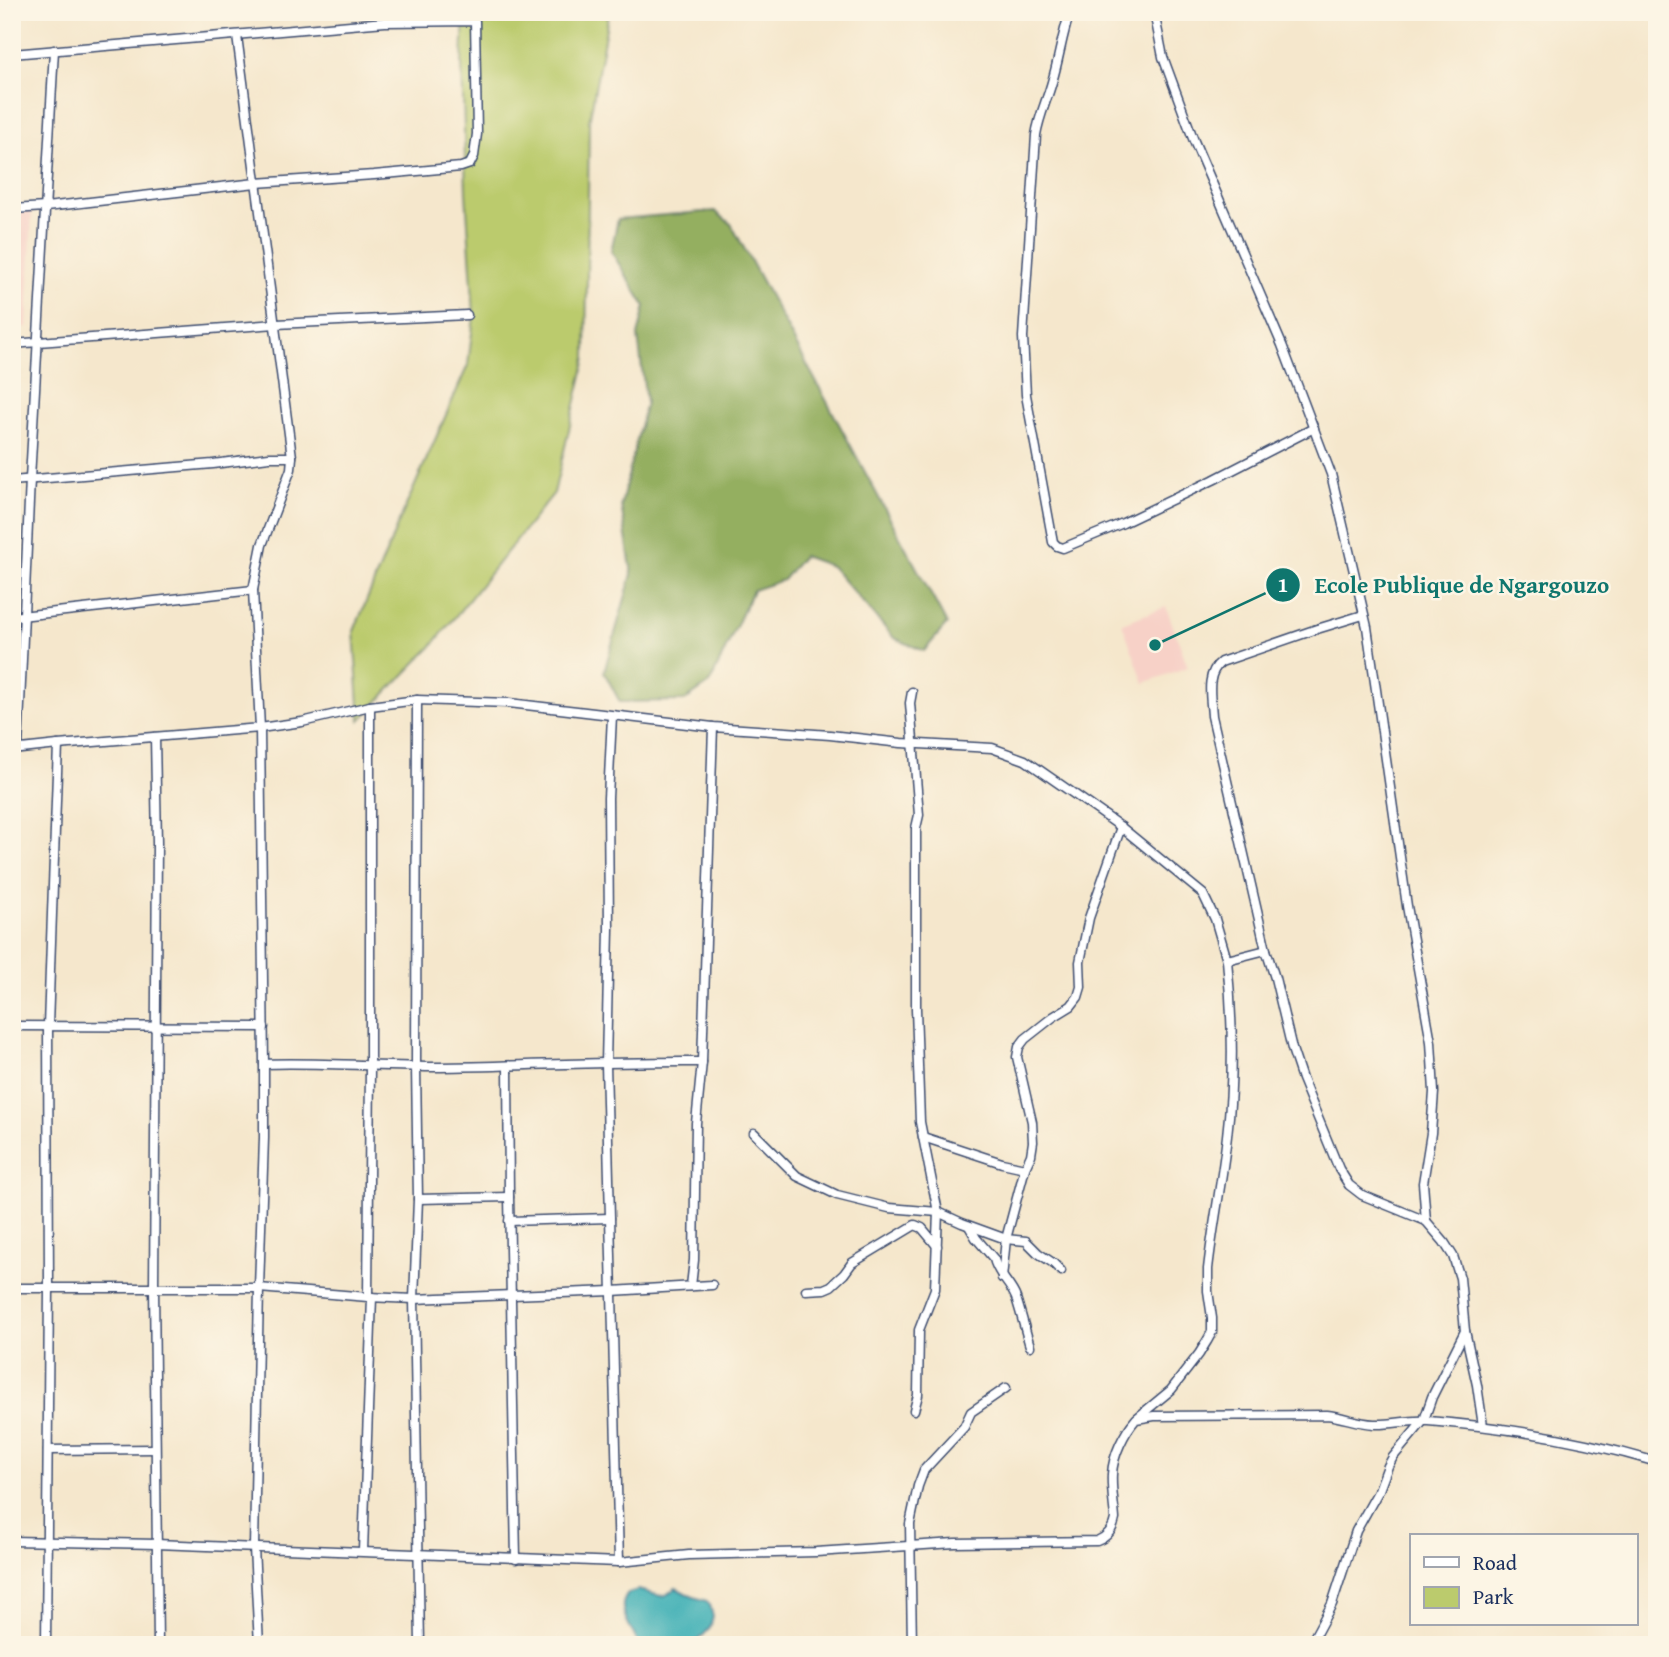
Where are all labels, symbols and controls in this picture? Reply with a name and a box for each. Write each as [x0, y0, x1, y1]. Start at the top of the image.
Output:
callout: Ecole Publique de Ngargouzo [1265, 563, 1623, 607]
text: Ecole Publique de Ngargouzo [1315, 568, 1609, 601]
text: 1 [1278, 569, 1288, 600]
legend [1410, 1534, 1638, 1626]
text: Road [1473, 1547, 1518, 1578]
text: Park [1473, 1581, 1514, 1612]

